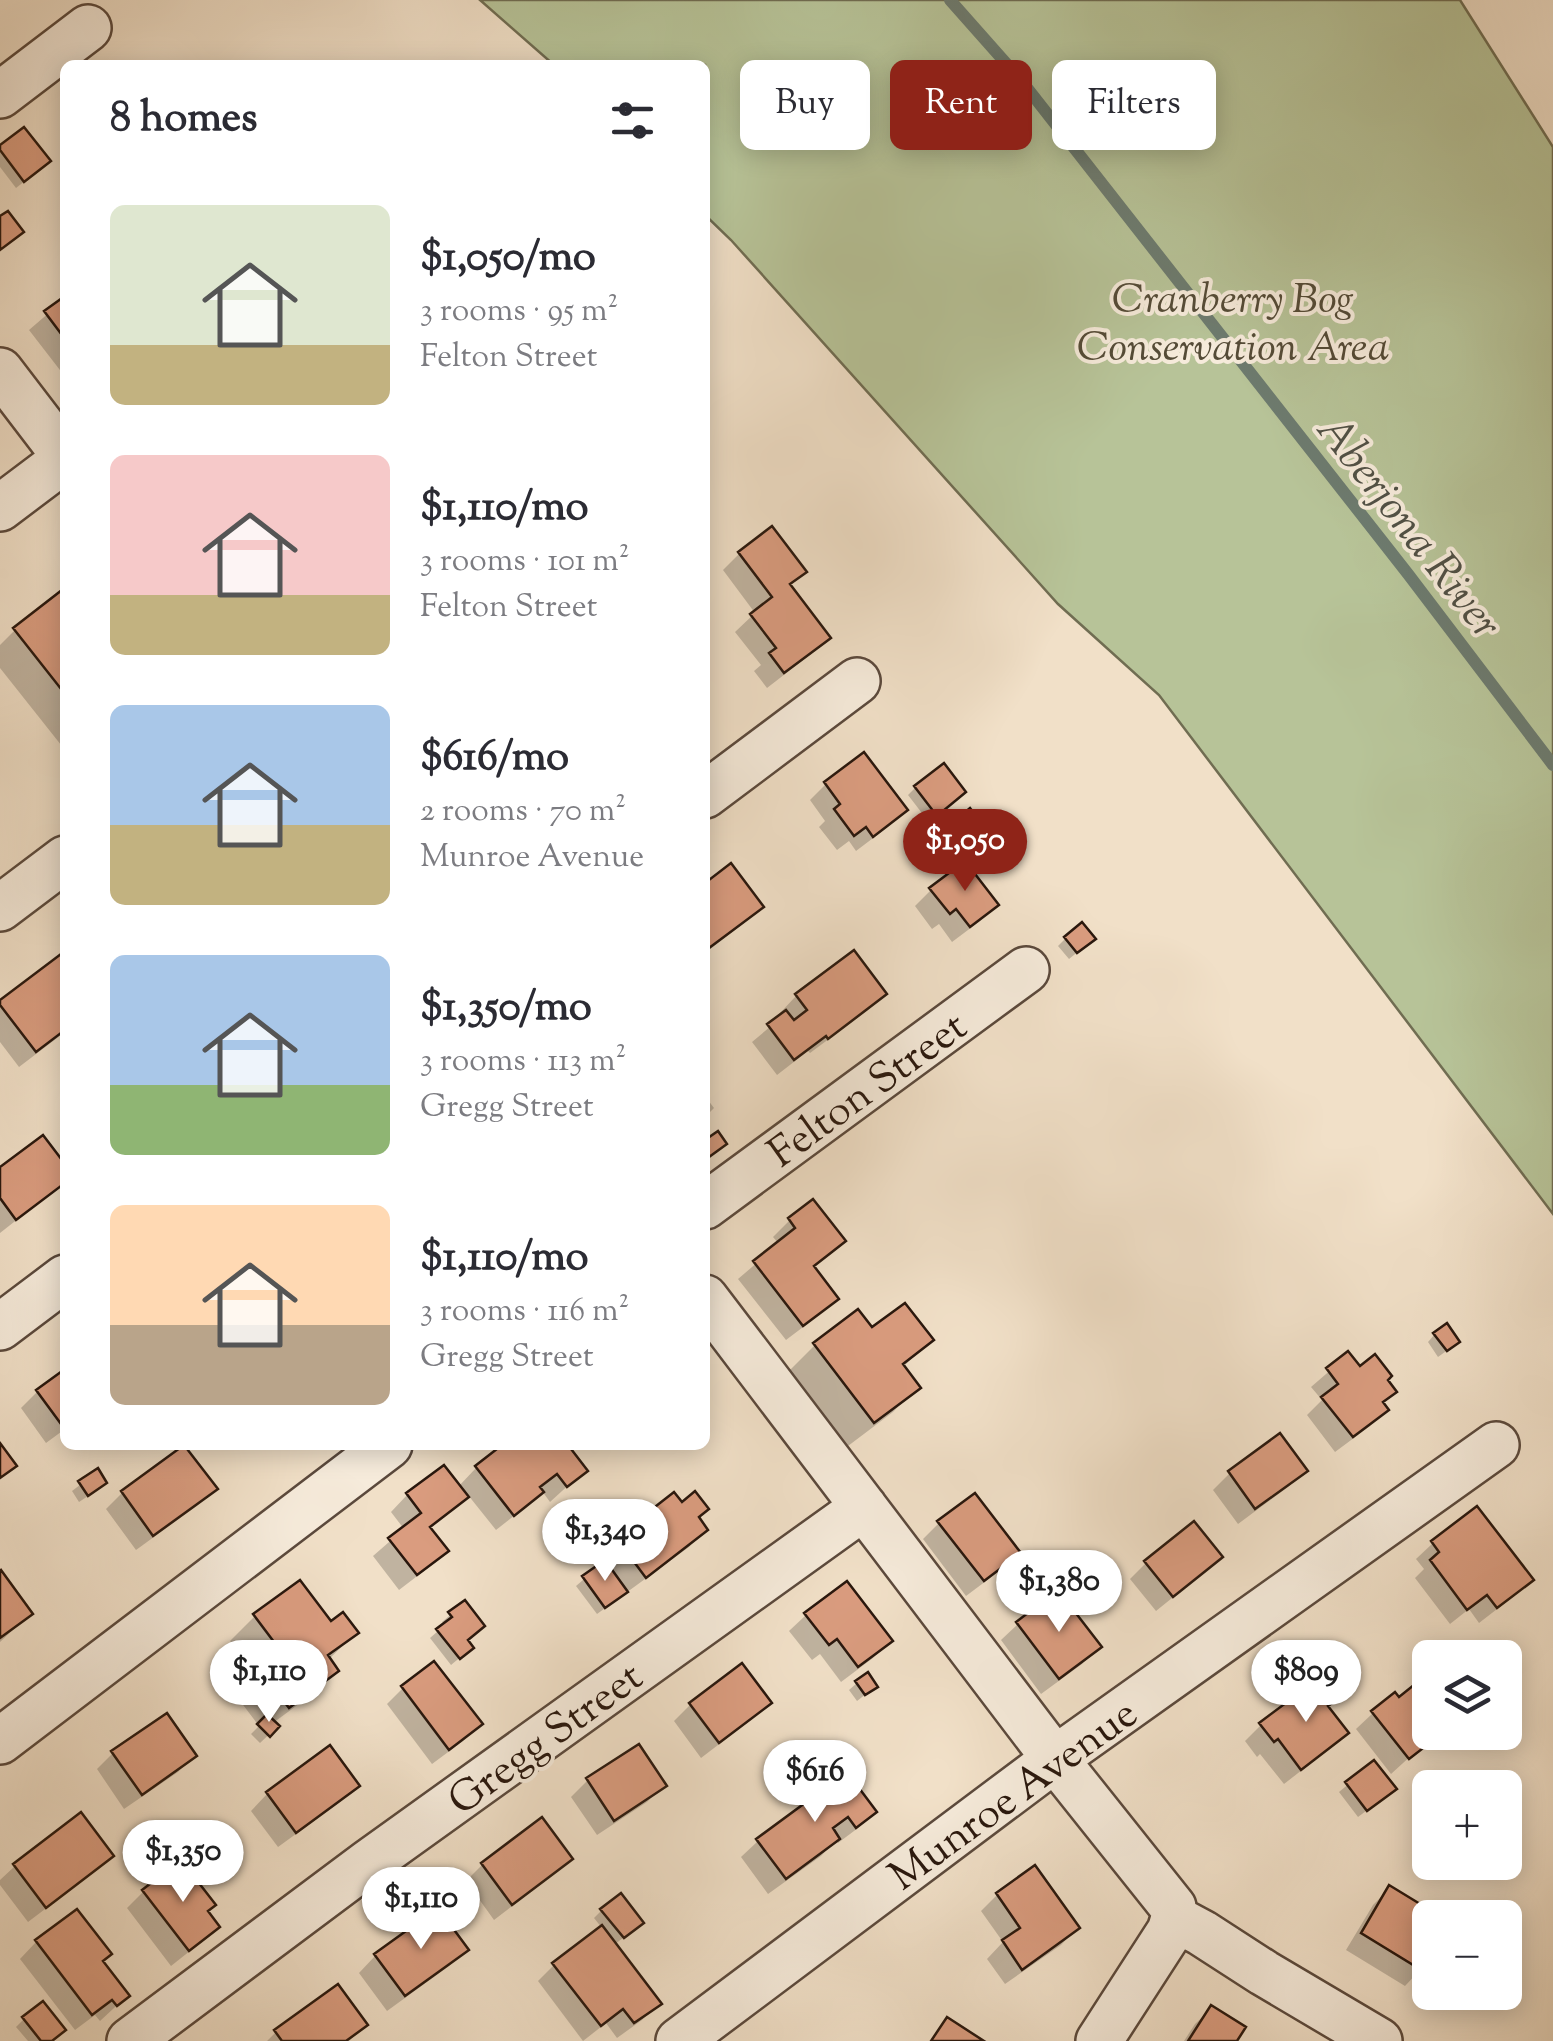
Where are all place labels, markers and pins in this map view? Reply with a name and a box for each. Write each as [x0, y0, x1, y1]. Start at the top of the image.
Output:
pin: $1,050 [884, 809, 1046, 894]
pin: $1,340 [524, 1499, 686, 1584]
pin: $1,380 [978, 1550, 1140, 1635]
pin: $1,110 [188, 1640, 350, 1725]
pin: $809 [1247, 1640, 1365, 1725]
pin: $616 [756, 1740, 874, 1825]
pin: $1,350 [102, 1820, 264, 1905]
pin: $1,110 [340, 1867, 502, 1952]

